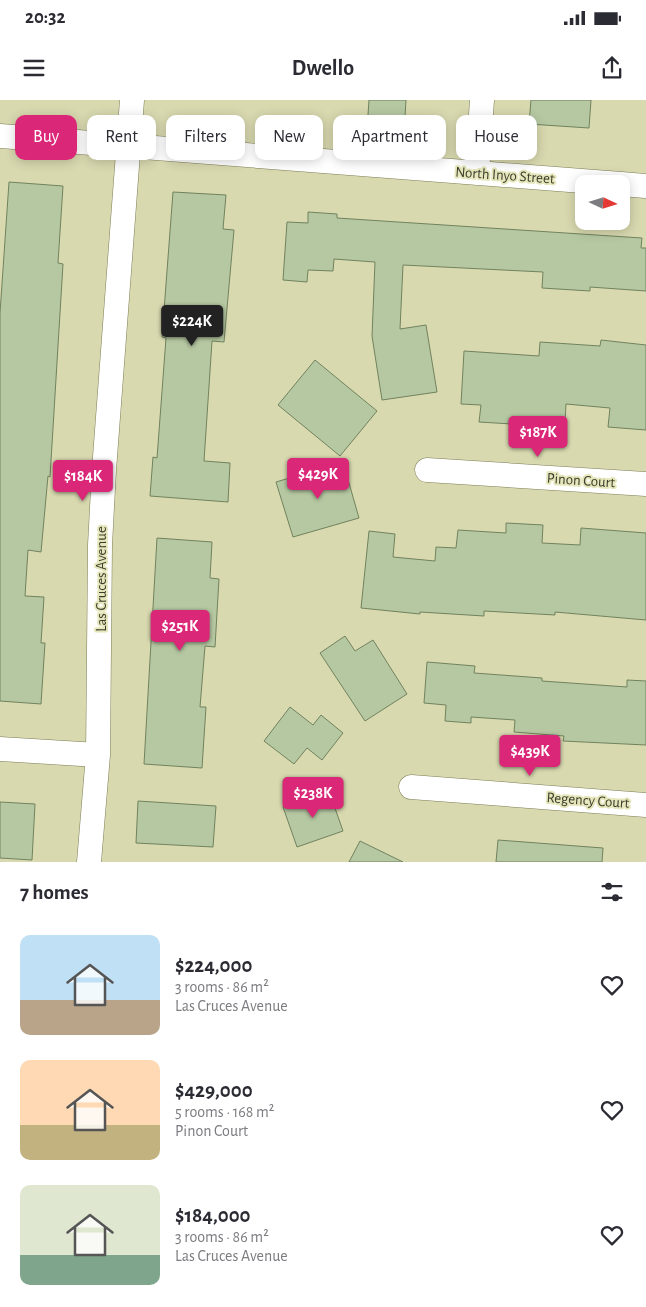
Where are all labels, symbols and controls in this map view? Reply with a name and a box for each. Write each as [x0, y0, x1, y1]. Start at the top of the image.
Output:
text: 20:32 [25, 8, 65, 27]
icon: menu [20, 54, 48, 82]
icon: share [598, 54, 626, 82]
text: Dwello [292, 57, 354, 79]
chip: Buy [15, 115, 77, 160]
chip: Rent [87, 115, 156, 160]
chip: Filters [166, 115, 245, 160]
chip: New [255, 115, 323, 160]
chip: Apartment [333, 115, 446, 160]
chip: House [456, 115, 537, 160]
street label: North Inyo Street [455, 165, 555, 186]
north arrow [575, 175, 630, 230]
map controls [575, 175, 630, 230]
pin: $224K [157, 304, 227, 347]
text: $224K [172, 313, 212, 329]
pin: $187K [503, 416, 573, 458]
text: $187K [519, 424, 557, 440]
pin: $429K [283, 458, 353, 500]
pin: $184K [48, 460, 118, 502]
text: $429K [298, 466, 338, 482]
text: $184K [64, 468, 102, 484]
street label: Pinon Court [546, 471, 616, 490]
street label: Las Cruces Avenue [94, 526, 109, 632]
pin: $251K [145, 610, 215, 652]
text: $251K [162, 618, 198, 634]
pin: $439K [495, 734, 565, 777]
text: $439K [510, 743, 550, 759]
pin: $238K [278, 776, 348, 819]
text: $238K [294, 785, 332, 801]
street label: Regency Court [546, 790, 630, 811]
icon: filters [598, 878, 626, 906]
text: 7 homes [20, 882, 89, 903]
icon: home [60, 955, 120, 1015]
text: $224,000 [175, 955, 252, 976]
icon: heart [598, 971, 626, 999]
text: 3 rooms · 86 m² [175, 979, 269, 995]
text: Las Cruces Avenue [175, 998, 288, 1014]
icon: home [60, 1080, 120, 1140]
text: $429,000 [175, 1080, 253, 1101]
icon: heart [598, 1096, 626, 1124]
text: 5 rooms · 168 m² [175, 1104, 274, 1120]
text: Pinon Court [175, 1123, 248, 1139]
icon: home [60, 1205, 120, 1265]
text: $184,000 [175, 1205, 251, 1226]
icon: heart [598, 1221, 626, 1249]
text: 3 rooms · 86 m² [175, 1229, 269, 1245]
text: Las Cruces Avenue [175, 1248, 288, 1264]

